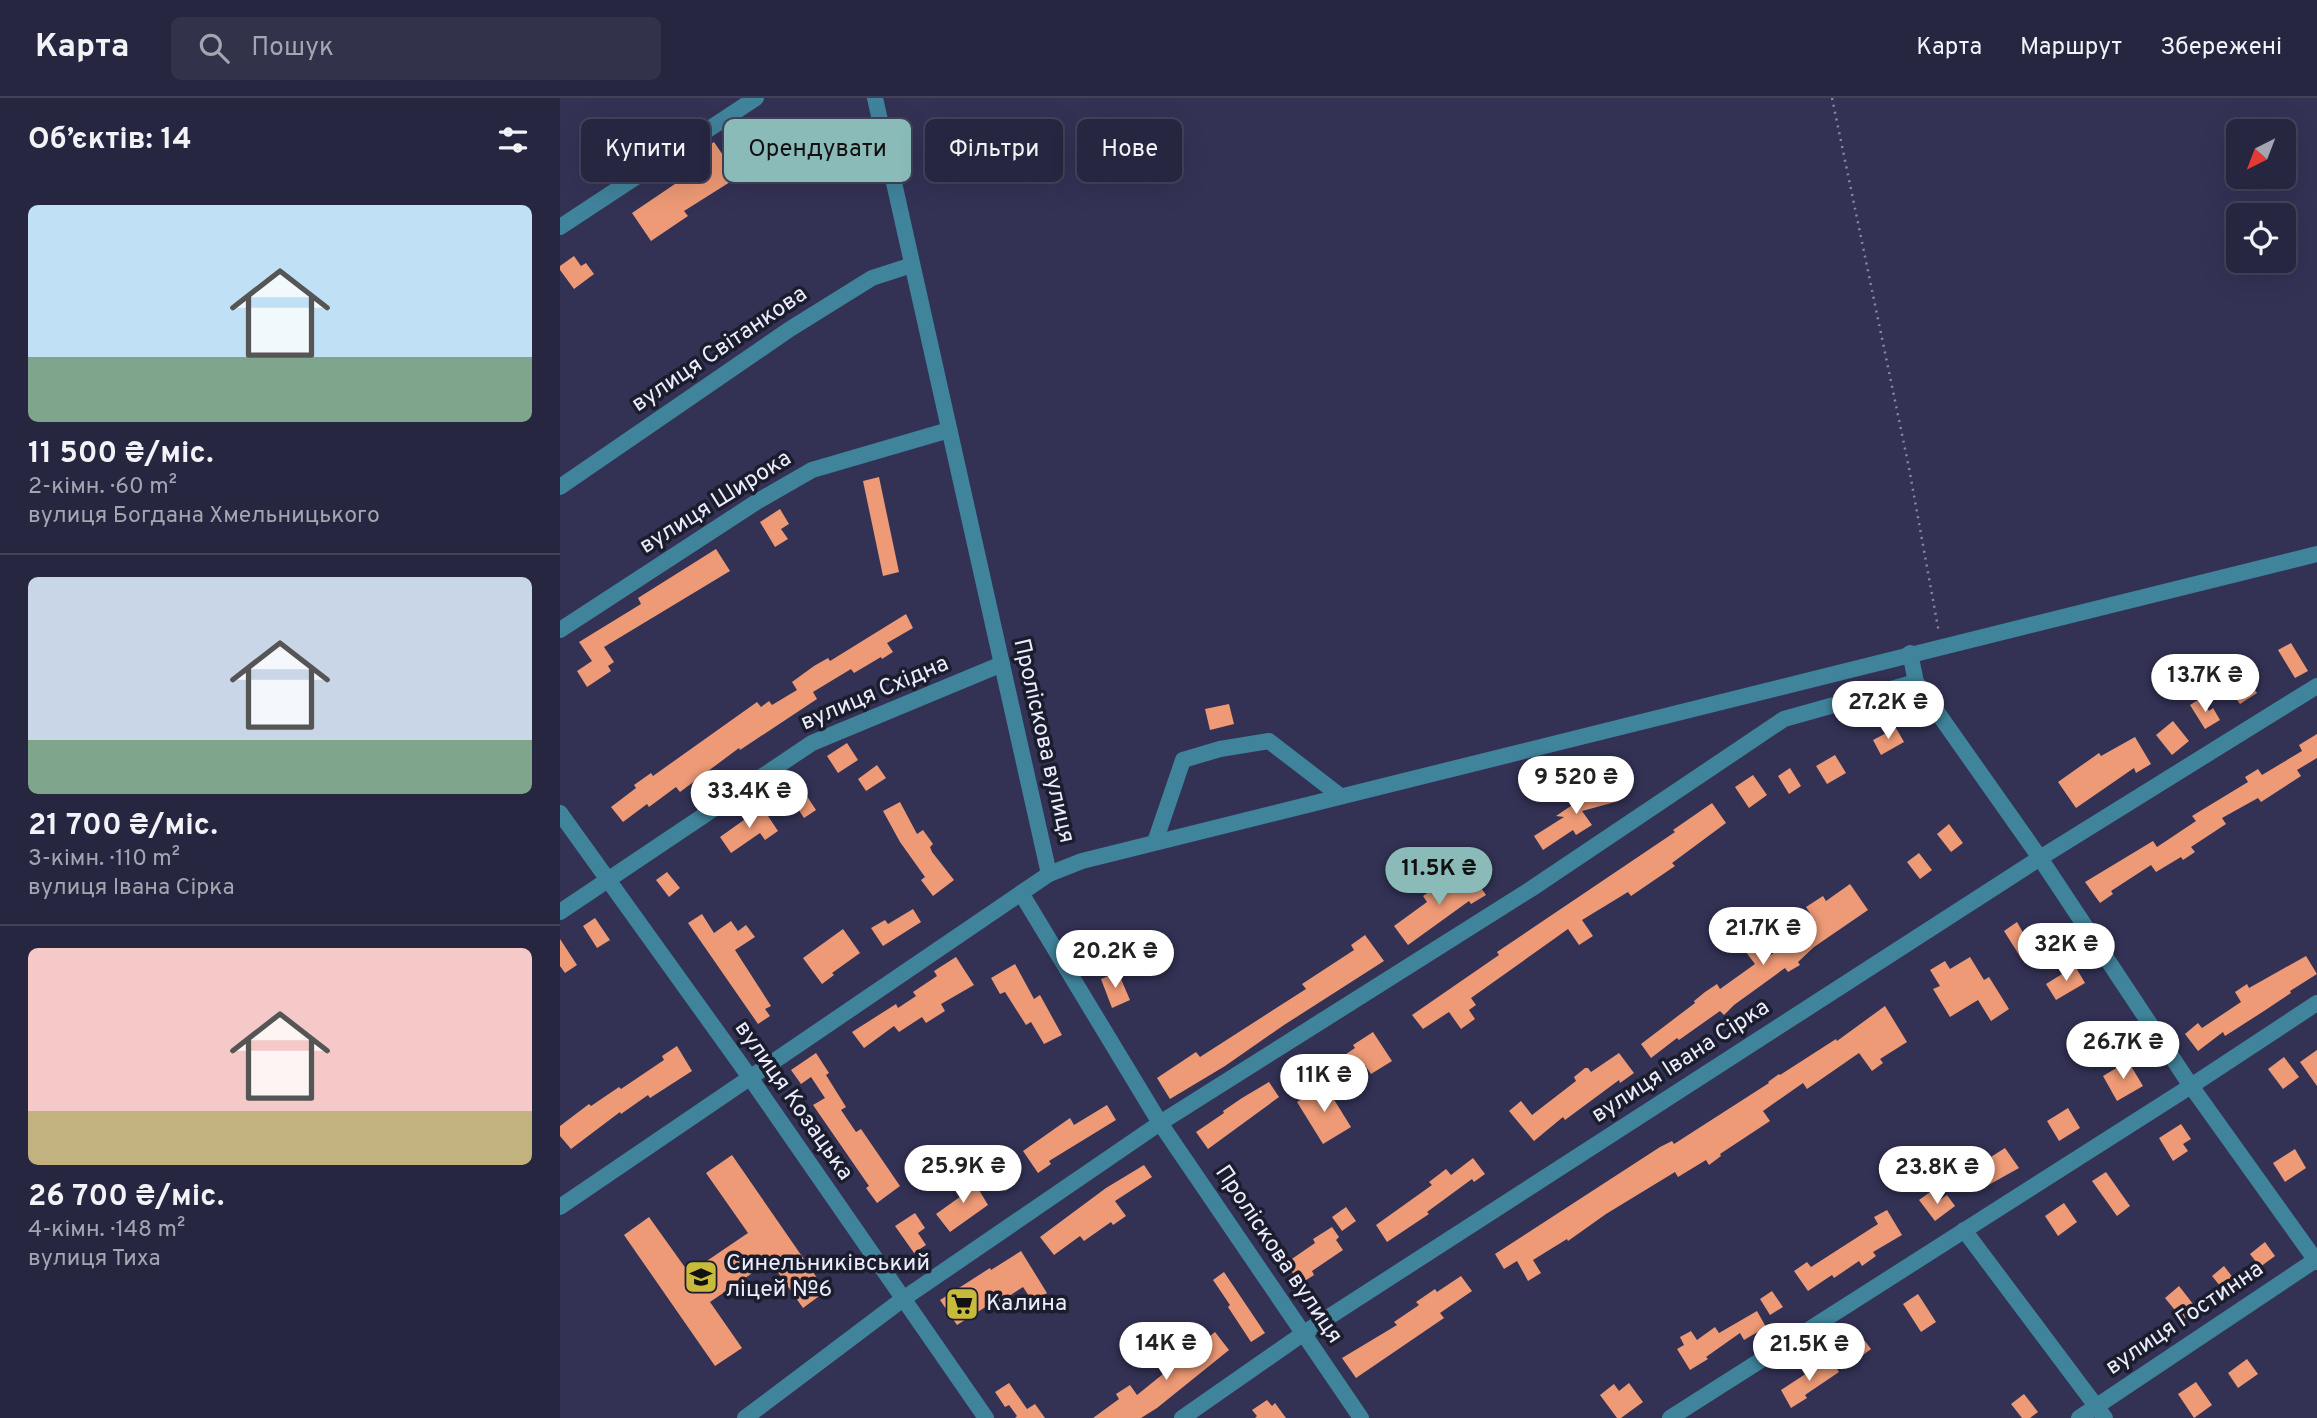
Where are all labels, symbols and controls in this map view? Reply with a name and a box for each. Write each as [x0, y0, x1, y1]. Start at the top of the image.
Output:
search box [171, 17, 661, 80]
text: Карта [35, 27, 129, 69]
icon: search [195, 29, 233, 67]
text: Пошук [251, 32, 334, 65]
text: Карта [1916, 33, 1982, 63]
text: Маршрут [2020, 33, 2122, 63]
text: Збережені [2160, 33, 2282, 63]
chip: Купити [581, 119, 710, 182]
chip: Орендувати [724, 119, 911, 182]
chip: Фільтри [925, 119, 1063, 182]
chip: Нове [1077, 119, 1182, 182]
north arrow [2226, 119, 2296, 189]
map controls [2226, 119, 2296, 273]
icon: filters [494, 121, 532, 159]
text: Об’єктів: 14 [28, 122, 192, 159]
button: locate [2226, 203, 2296, 273]
icon: home [217, 250, 343, 376]
street label: вулиця Світанкова [627, 280, 813, 420]
text: 11 500 ₴/міс. [28, 436, 214, 473]
street label: вулиця Широка [635, 445, 797, 561]
text: 2-кімн. · 60 m² [28, 473, 177, 502]
text: вулиця Богдана Хмельницького [28, 502, 380, 531]
icon: home [217, 622, 343, 748]
street label: Проліскова вулиця [1005, 636, 1081, 846]
street label: вулиця Східна [797, 650, 953, 738]
pin: 13.7K ₴ [2140, 654, 2270, 714]
text: 13.7K ₴ [2167, 662, 2243, 691]
pin: 27.2K ₴ [1823, 682, 1953, 741]
text: 27.2K ₴ [1848, 689, 1928, 718]
pin: 9 520 ₴ [1511, 756, 1641, 816]
text: 9 520 ₴ [1534, 764, 1618, 793]
pin: 33.4K ₴ [684, 770, 814, 830]
text: 33.4K ₴ [707, 778, 791, 807]
text: 21 700 ₴/міс. [28, 808, 218, 845]
text: 3-кімн. · 110 m² [28, 845, 180, 874]
pin: 11.5K ₴ [1374, 848, 1504, 907]
text: 11.5K ₴ [1401, 855, 1477, 884]
text: вулиця Івана Сірка [28, 874, 235, 903]
pin: 21.7K ₴ [1698, 908, 1828, 967]
text: 21.7K ₴ [1725, 915, 1801, 944]
pin: 32K ₴ [2017, 924, 2115, 983]
pin: 20.2K ₴ [1050, 930, 1180, 990]
text: 32K ₴ [2034, 931, 2098, 960]
text: 20.2K ₴ [1072, 938, 1158, 967]
icon: home [217, 993, 343, 1119]
street label: вулиця Івана Сірка [1586, 994, 1776, 1130]
street label: вулиця Козацька [727, 1016, 859, 1186]
pin: 26.7K ₴ [2058, 1021, 2188, 1081]
text: 26.7K ₴ [2082, 1029, 2164, 1058]
pin: 11K ₴ [1275, 1054, 1373, 1114]
text: 11K ₴ [1296, 1062, 1352, 1091]
pin: 25.9K ₴ [898, 1146, 1028, 1205]
pin: 23.8K ₴ [1872, 1146, 2002, 1206]
text: 25.9K ₴ [921, 1153, 1005, 1182]
text: 23.8K ₴ [1895, 1154, 1979, 1183]
street label: Проліскова вулиця [1208, 1160, 1348, 1350]
text: 26 700 ₴/міс. [28, 1179, 224, 1216]
text: 4-кімн. · 148 m² [28, 1216, 185, 1245]
text: вулиця Тиха [28, 1245, 161, 1274]
place label: Синельниківський ліцей №6 [726, 1250, 930, 1305]
street label: вулиця Гостинна [2101, 1255, 2269, 1383]
school or university icon: Синельниківський ліцей №6 [682, 1258, 720, 1296]
supermarket icon: Калина [943, 1285, 981, 1323]
place label: Калина [986, 1290, 1067, 1319]
pin: 14K ₴ [1117, 1322, 1215, 1382]
pin: 21.5K ₴ [1744, 1324, 1874, 1383]
text: 14K ₴ [1135, 1330, 1197, 1359]
text: 21.5K ₴ [1769, 1331, 1849, 1360]

